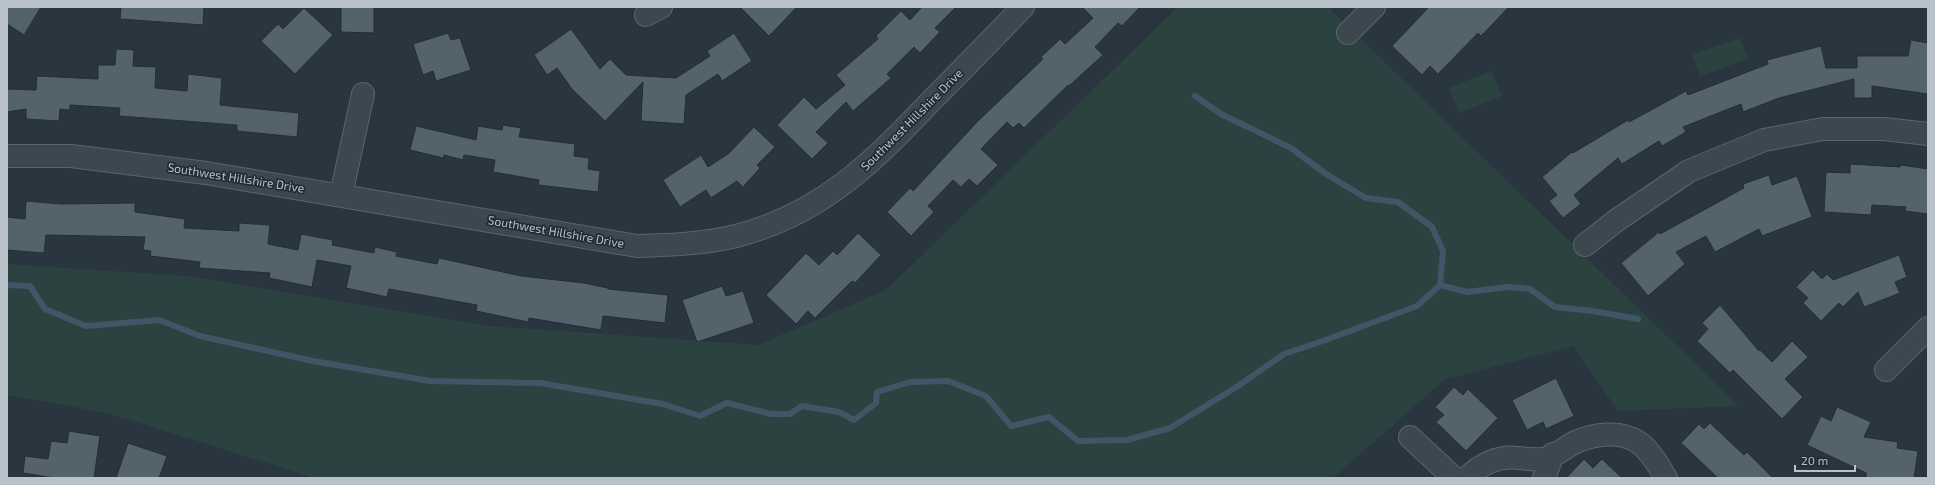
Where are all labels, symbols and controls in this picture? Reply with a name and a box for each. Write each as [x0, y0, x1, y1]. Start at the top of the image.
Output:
street label: Southwest Hillshire Drive [858, 66, 965, 173]
street label: Southwest Hillshire Drive [167, 159, 305, 195]
street label: Southwest Hillshire Drive [487, 212, 625, 250]
scale bar [1795, 447, 1855, 473]
text: 20 m [1801, 453, 1828, 467]

